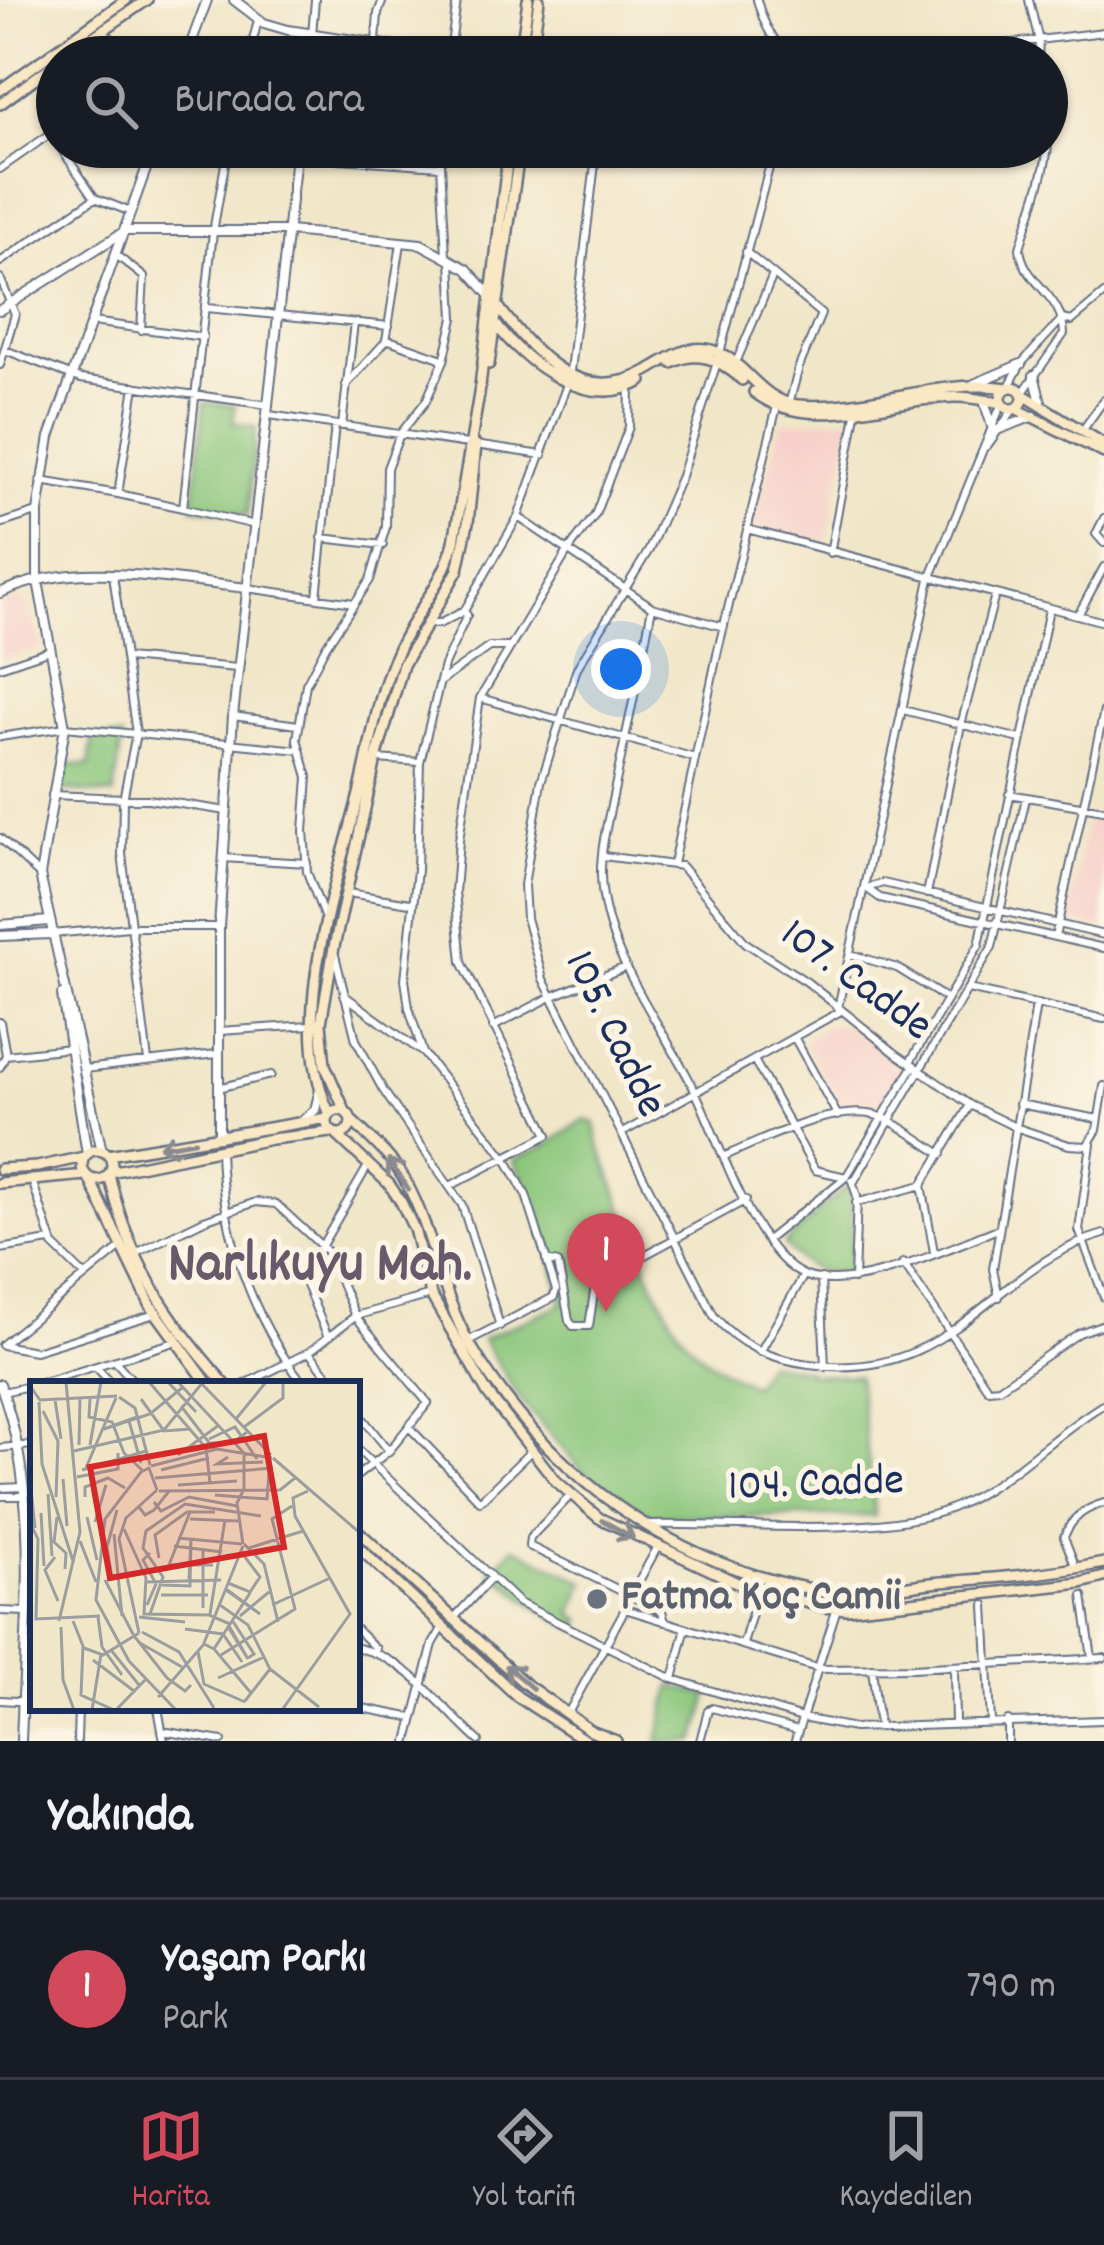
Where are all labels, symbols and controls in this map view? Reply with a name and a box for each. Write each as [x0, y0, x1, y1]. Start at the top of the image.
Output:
search box [36, 36, 1068, 168]
icon: search [78, 69, 144, 135]
text: Burada ara [174, 70, 364, 134]
your location [591, 639, 651, 699]
street label: 107. Cadde [766, 905, 944, 1059]
street label: 105. Cadde [545, 941, 681, 1129]
one-way arrow [158, 1134, 197, 1156]
one-way arrow [386, 1157, 411, 1191]
pin: 1 [567, 1213, 645, 1312]
district label: Narlıkuyu Mah. [168, 1227, 472, 1309]
inset map [30, 1381, 360, 1711]
street label: 104. Cadde [727, 1451, 905, 1521]
one-way arrow [600, 1518, 635, 1541]
place label: Fatma Koç Camii [621, 1567, 901, 1631]
marker: Fatma Koç Camii [584, 1586, 610, 1612]
one-way arrow [504, 1664, 535, 1692]
text: Yakında [48, 1783, 192, 1855]
text: Yaşam Parkı [162, 1929, 366, 1993]
text: 1 [83, 1961, 91, 2016]
text: 790 m [966, 1961, 1056, 2016]
text: Park [162, 1993, 228, 2048]
tab: Harita [132, 2103, 210, 2222]
tab: Yol tarifi [473, 2103, 576, 2222]
tab: Kaydedilen [839, 2103, 972, 2222]

